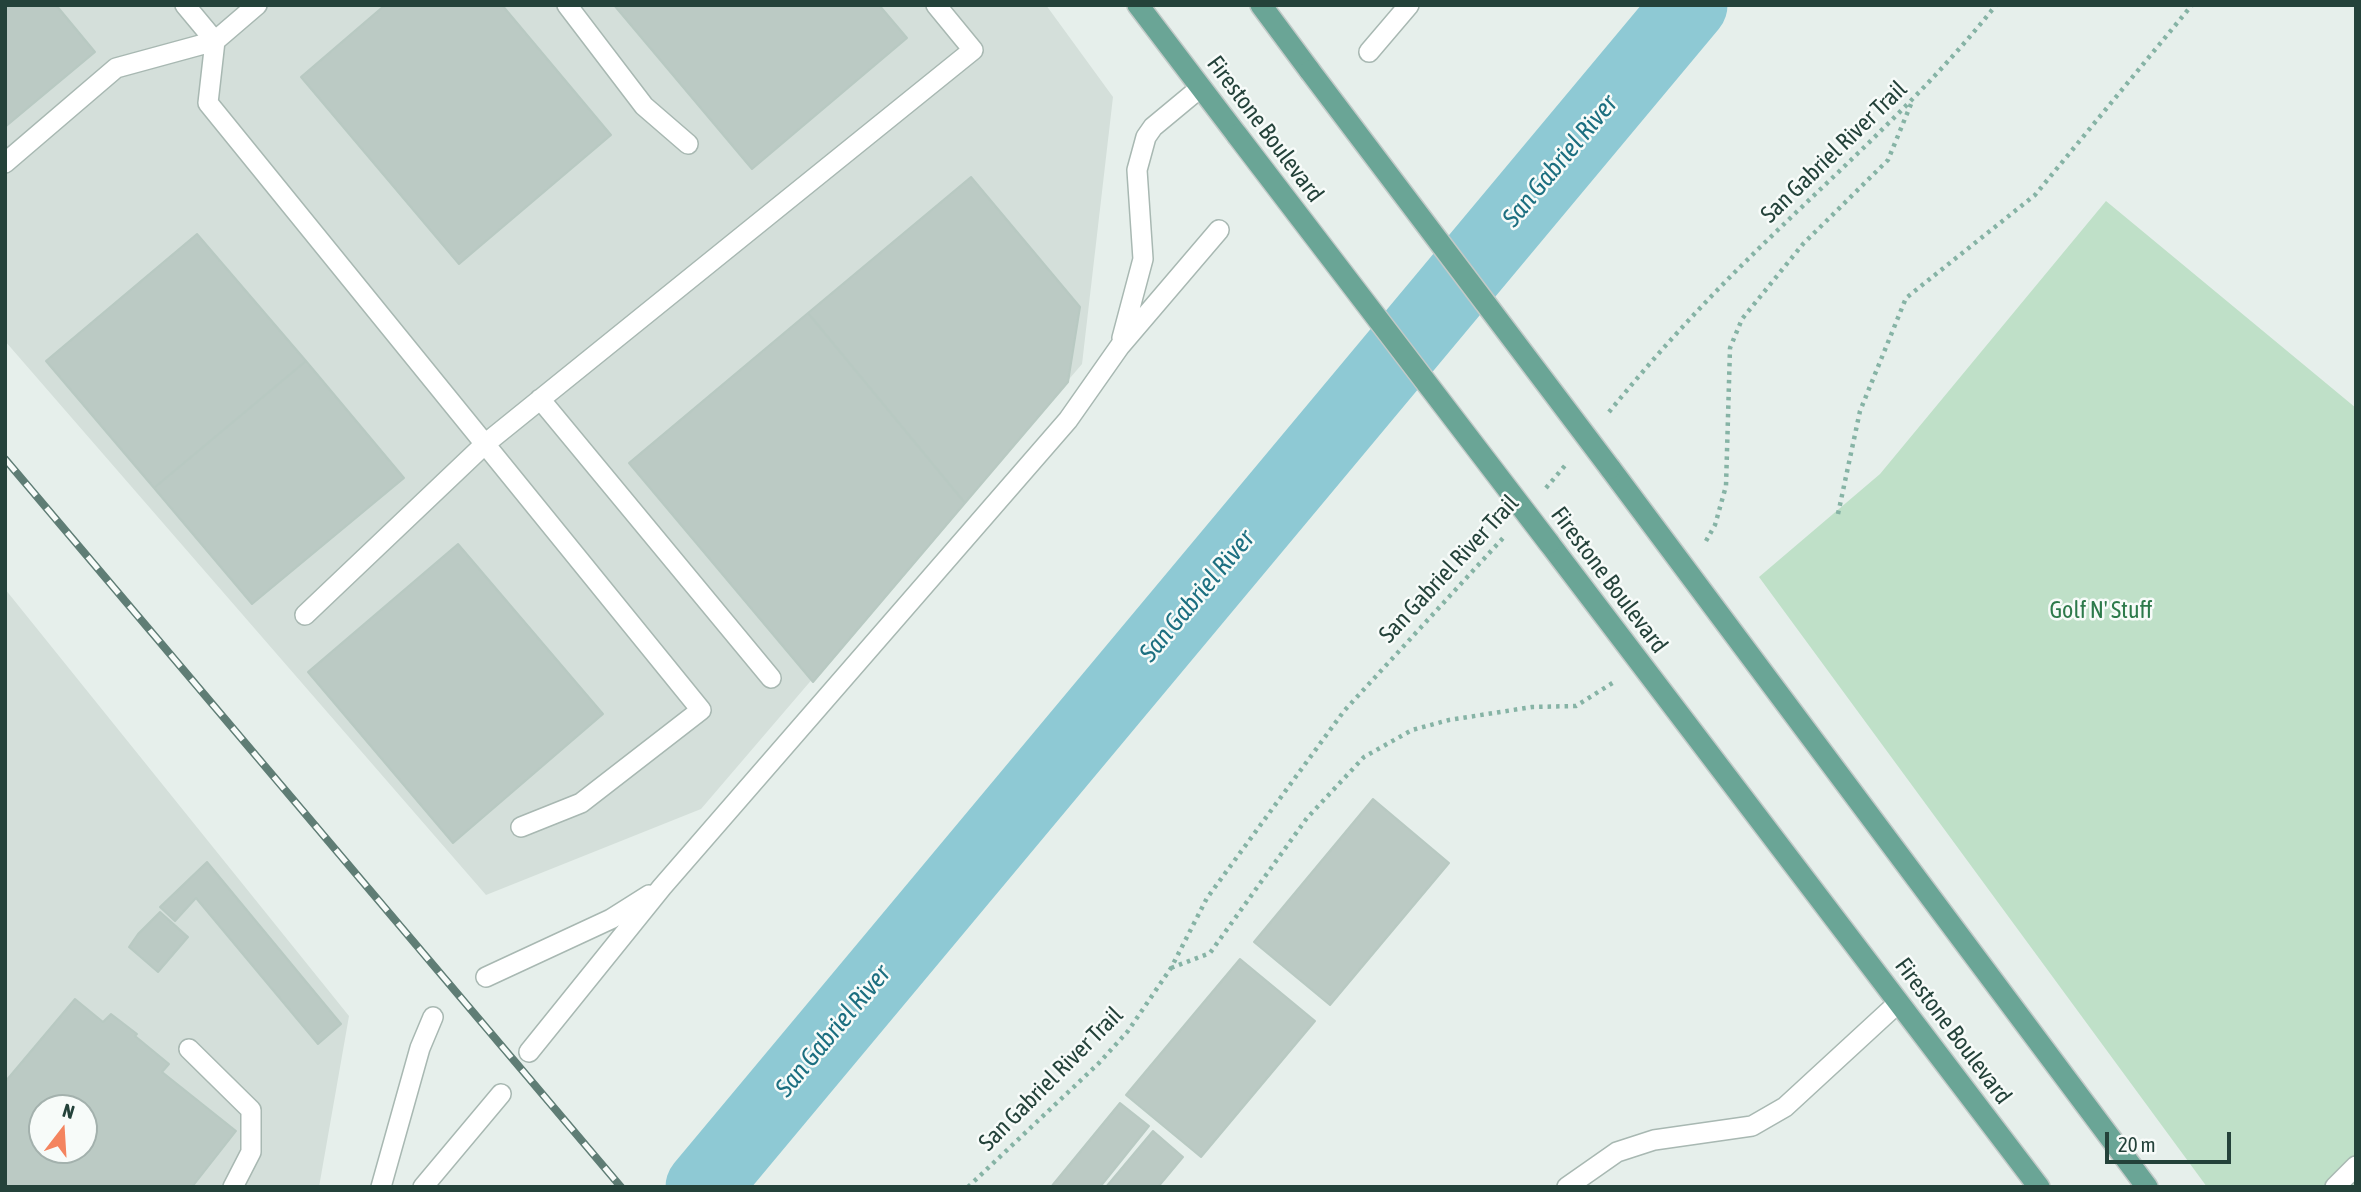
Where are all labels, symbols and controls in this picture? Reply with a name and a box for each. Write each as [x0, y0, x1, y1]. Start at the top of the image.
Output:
street label: Firestone Boulevard [1201, 50, 1329, 208]
street label: San Gabriel River Trail [1755, 75, 1913, 229]
water label: San Gabriel River [1496, 89, 1624, 233]
street label: San Gabriel River Trail [1373, 489, 1525, 649]
street label: Firestone Boulevard [1545, 501, 1673, 659]
water label: San Gabriel River [1133, 524, 1261, 668]
park label: Golf N' Stuff [2049, 596, 2153, 624]
street label: Firestone Boulevard [1889, 952, 2017, 1110]
water label: San Gabriel River [769, 959, 897, 1103]
street label: San Gabriel River Trail [973, 1001, 1129, 1157]
north arrow [28, 1094, 98, 1164]
text: N [60, 1099, 77, 1123]
scale bar [2109, 1118, 2235, 1162]
text: 20 m [2118, 1132, 2156, 1156]

